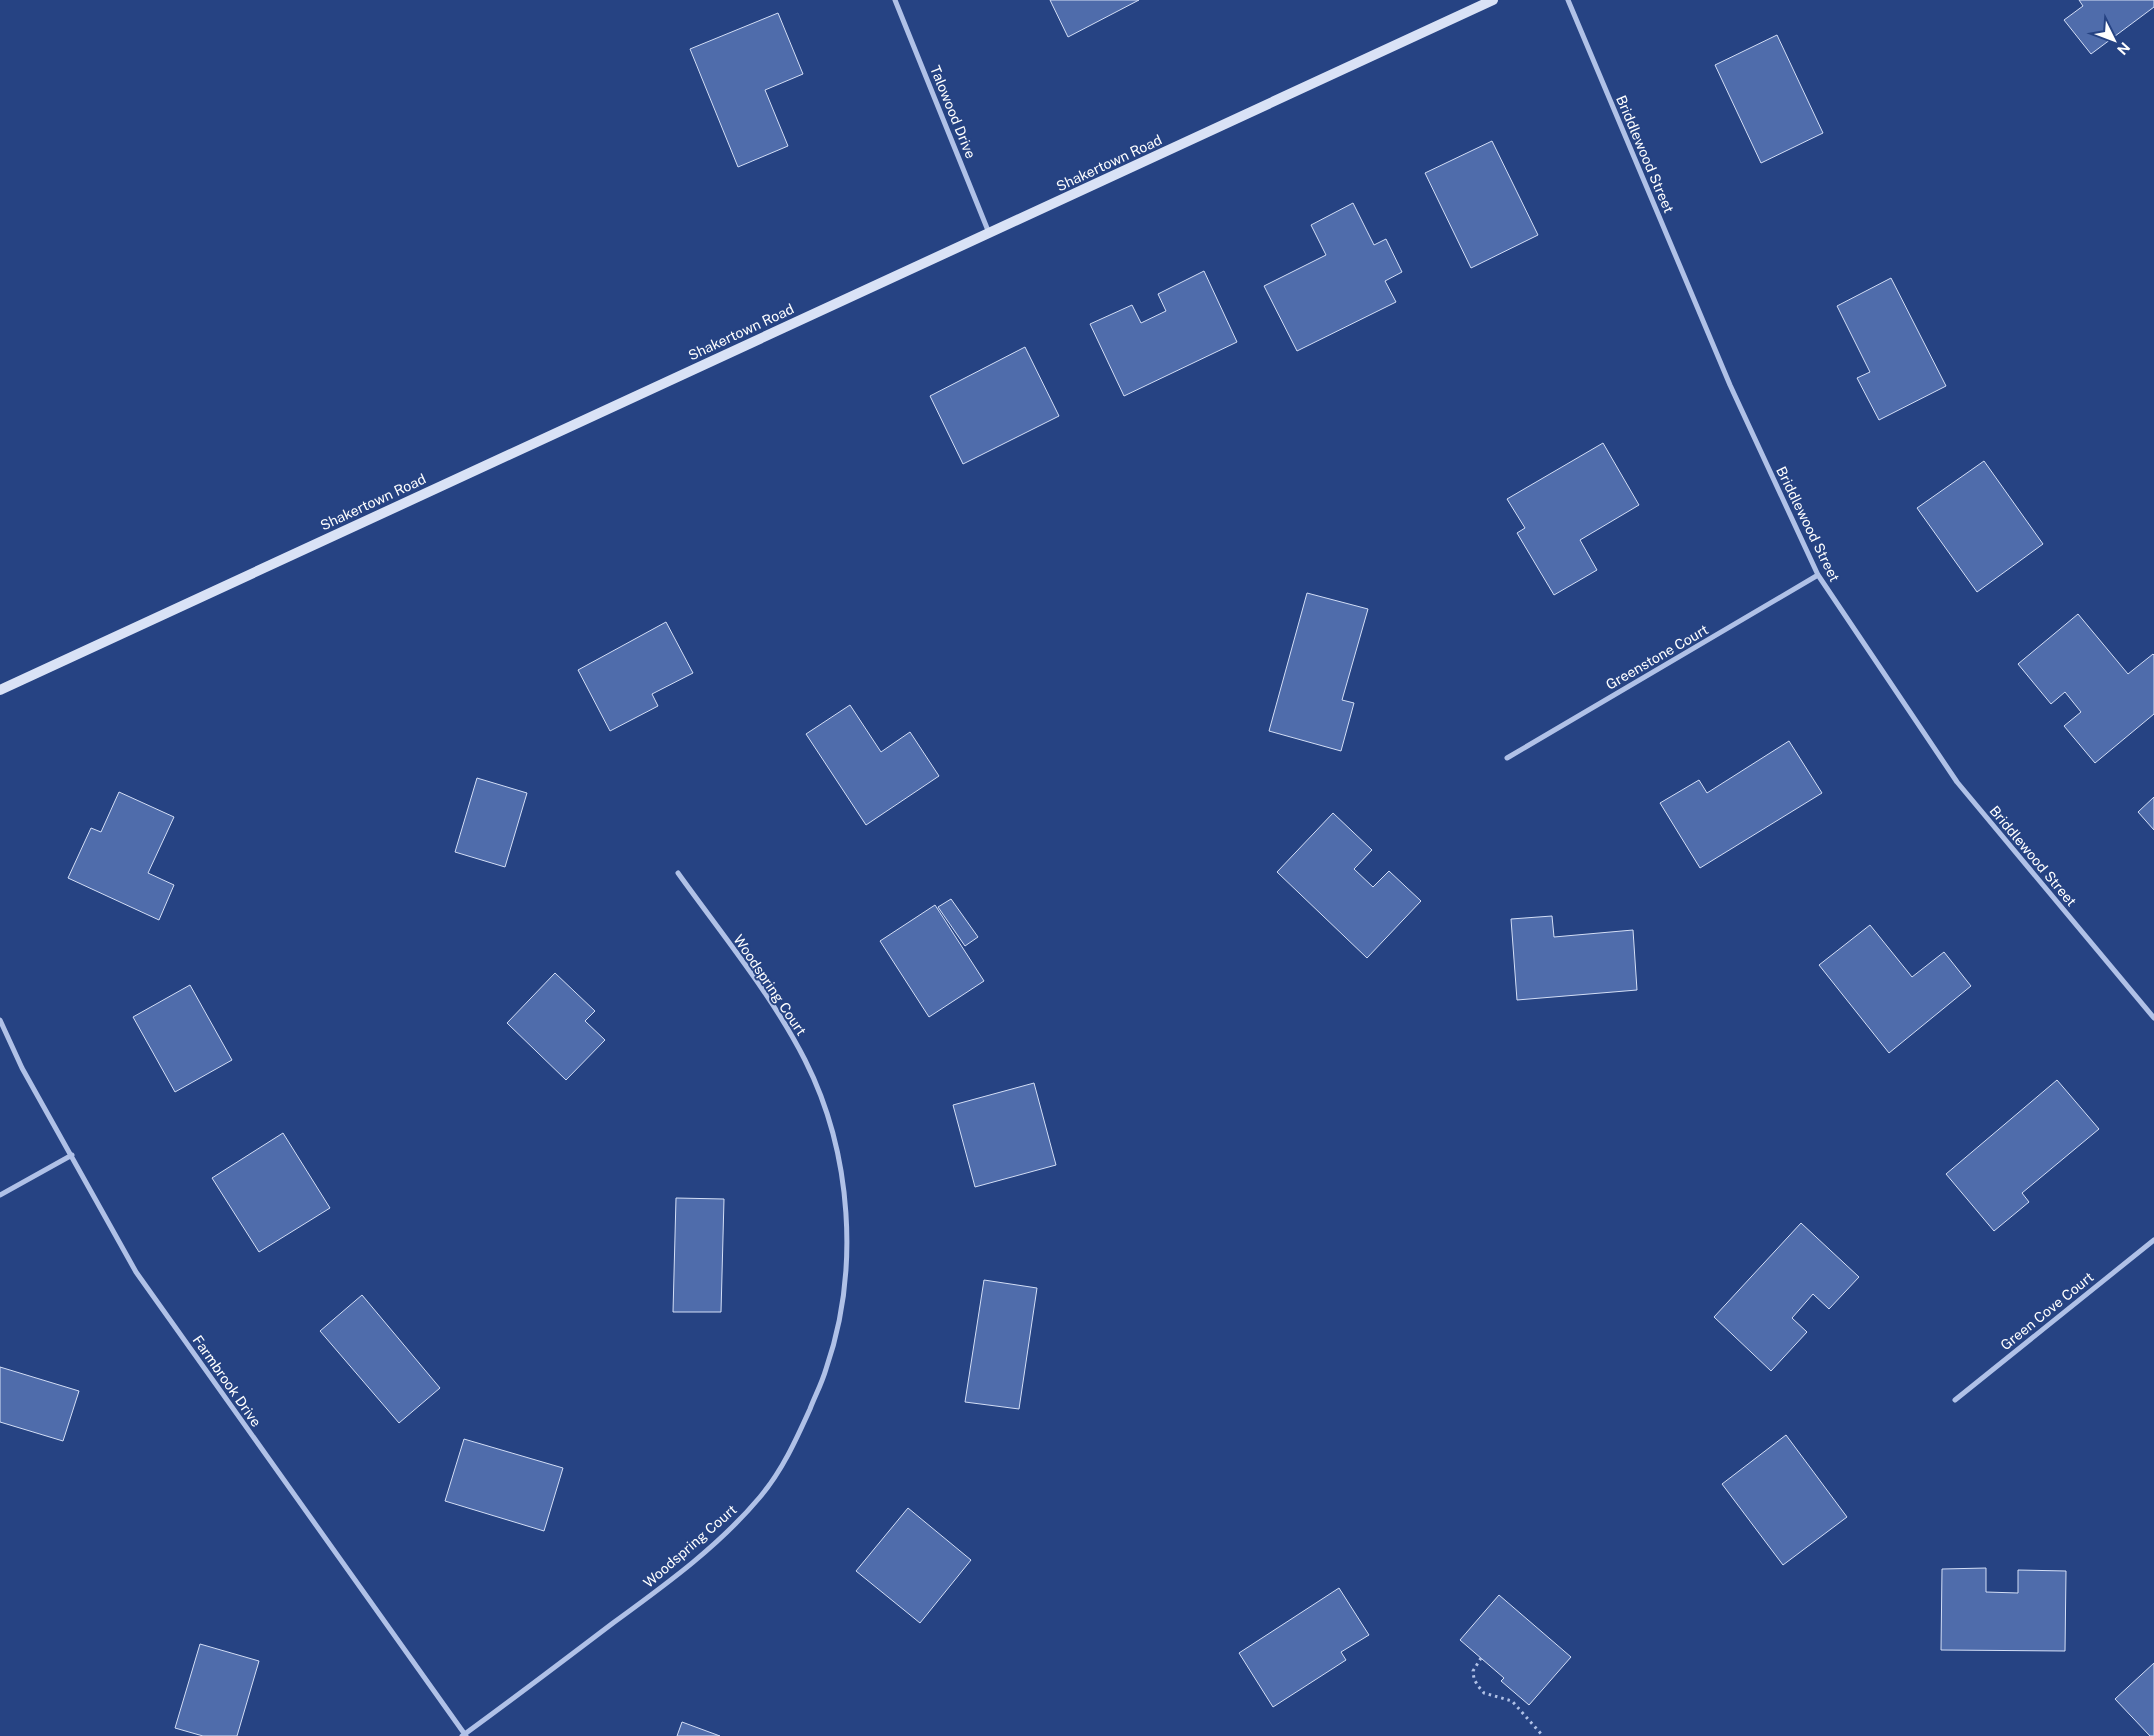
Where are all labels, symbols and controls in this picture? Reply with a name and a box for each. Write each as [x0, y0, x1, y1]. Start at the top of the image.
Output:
north arrow [2089, 15, 2139, 65]
text: N [2114, 39, 2133, 58]
street label: Talowood Drive [927, 63, 979, 161]
street label: Briddlewood Street [1613, 93, 1677, 215]
street label: Shakertown Road [1054, 132, 1164, 194]
street label: Shakertown Road [686, 301, 796, 363]
street label: Briddlewood Street [1773, 464, 1843, 584]
street label: Shakertown Road [318, 471, 428, 533]
street label: Greenstone Court [1603, 621, 1711, 693]
street label: Briddlewood Street [1986, 803, 2080, 909]
street label: Woodspring Court [730, 932, 810, 1038]
street label: Green Cove Court [1997, 1269, 2097, 1353]
street label: Farmbrook Drive [190, 1332, 265, 1430]
street label: Woodspring Court [640, 1501, 740, 1591]

